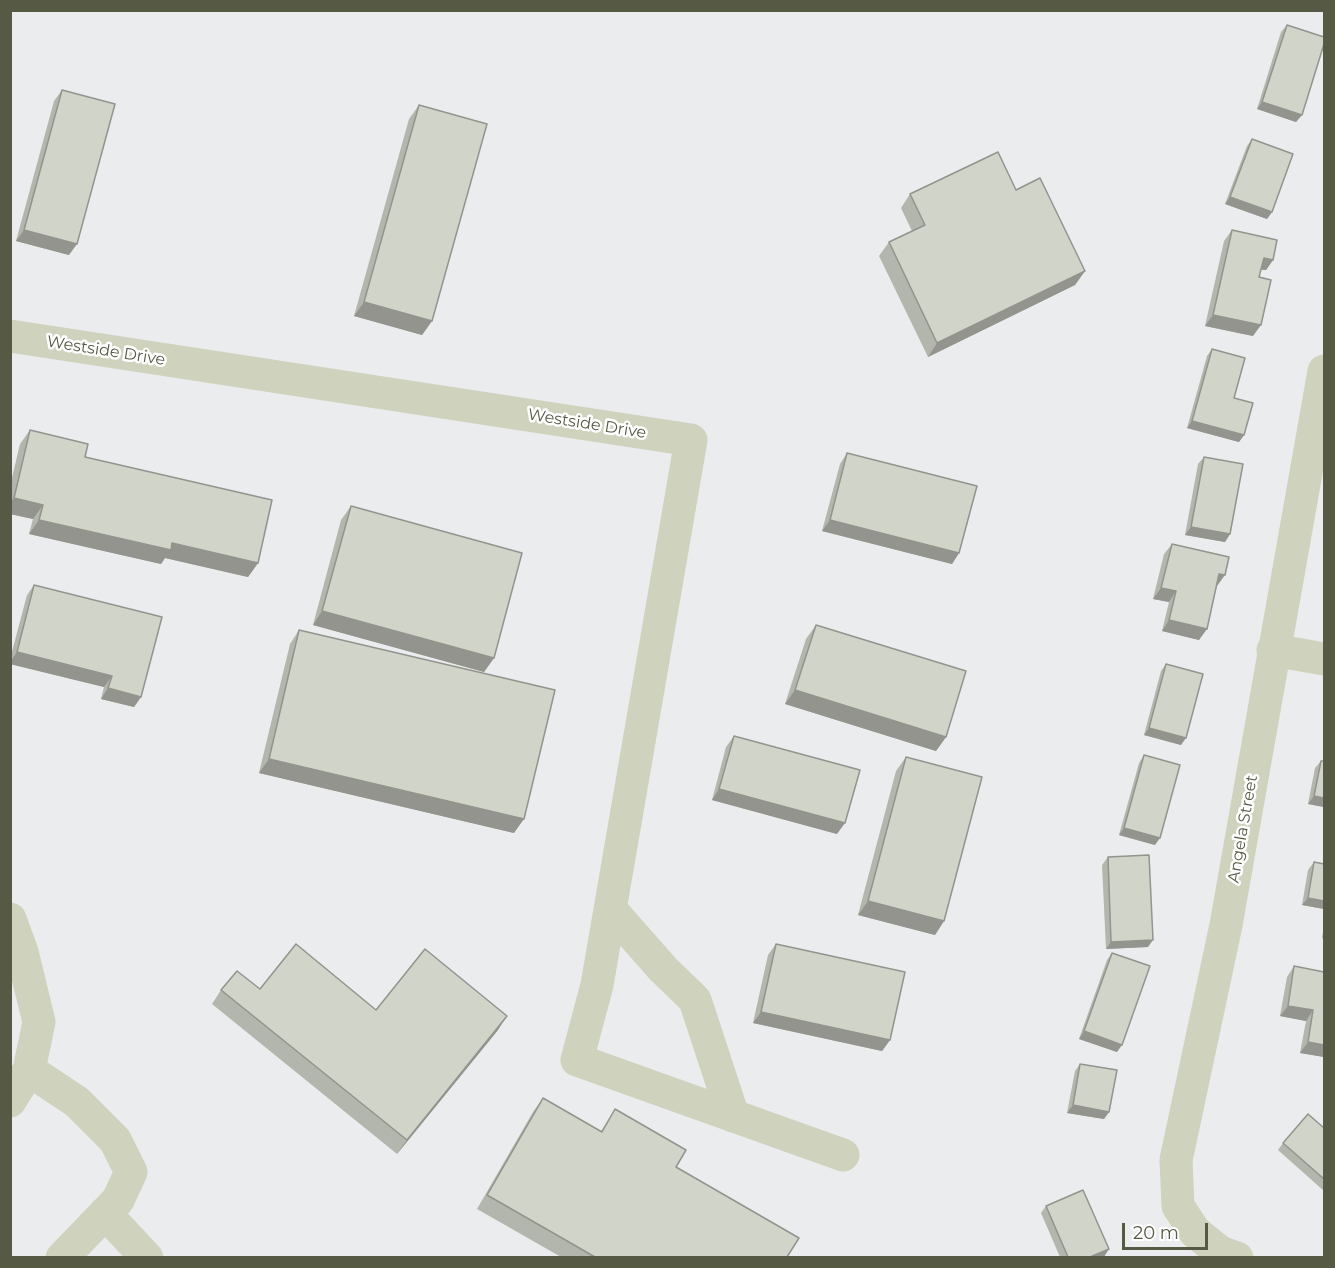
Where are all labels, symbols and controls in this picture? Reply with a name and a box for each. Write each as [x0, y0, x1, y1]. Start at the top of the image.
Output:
street label: Westside Drive [45, 332, 167, 370]
street label: Westside Drive [526, 405, 648, 443]
street label: Angela Street [1224, 774, 1262, 884]
scale bar [1125, 1211, 1210, 1249]
text: 20 m [1133, 1222, 1179, 1244]

